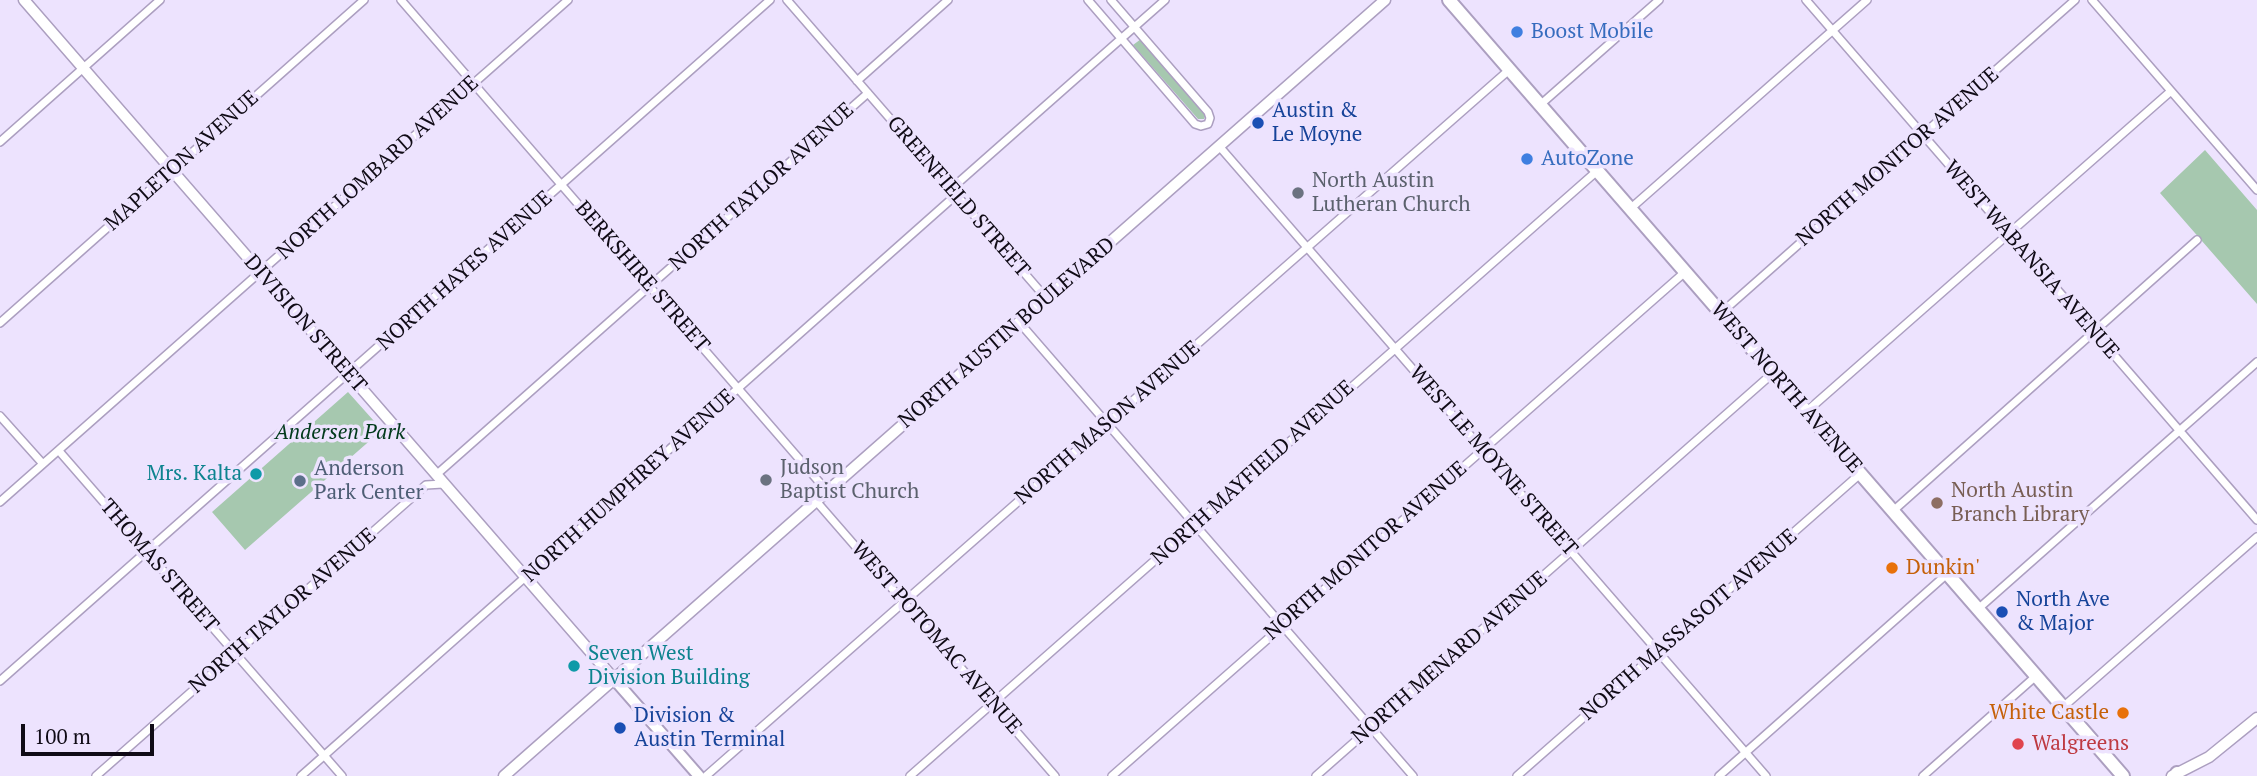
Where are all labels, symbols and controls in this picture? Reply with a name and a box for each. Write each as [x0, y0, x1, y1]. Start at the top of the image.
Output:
place label: Boost Mobile [1531, 19, 1654, 45]
marker: Boost Mobile [1509, 24, 1525, 40]
street label: NORTH MONITOR AVENUE [1792, 62, 2004, 252]
street label: NORTH LOMBARD AVENUE [272, 71, 484, 265]
street label: MAPLETON AVENUE [100, 85, 264, 237]
street label: NORTH TAYLOR AVENUE [665, 98, 859, 276]
place label: Austin & Le Moyne [1272, 98, 1362, 148]
street label: GREENFIELD STREET [881, 111, 1035, 283]
marker: Austin & Le Moyne [1250, 115, 1266, 131]
place label: AutoZone [1541, 146, 1634, 172]
marker: AutoZone [1519, 151, 1535, 167]
street label: WEST WABANSIA AVENUE [1938, 156, 2124, 364]
place label: North Austin Lutheran Church [1312, 168, 1471, 218]
marker: North Austin Lutheran Church [1290, 185, 1306, 201]
street label: NORTH HAYES AVENUE [372, 186, 558, 356]
street label: BERKSHIRE STREET [570, 196, 714, 358]
street label: NORTH AUSTIN BOULEVARD [894, 232, 1120, 434]
street label: DIVISION STREET [238, 250, 372, 398]
street label: WEST NORTH AVENUE [1705, 297, 1867, 479]
street label: NORTH MASON AVENUE [1010, 336, 1206, 510]
street label: WEST LE MOYNE STREET [1403, 361, 1583, 561]
street label: NORTH MAYFIELD AVENUE [1147, 375, 1359, 571]
street label: NORTH HUMPHREY AVENUE [518, 384, 740, 588]
park label: Andersen Park [275, 420, 405, 446]
place label: Judson Baptist Church [780, 455, 919, 505]
place label: Anderson Park Center [314, 456, 424, 506]
street label: NORTH MONITOR AVENUE [1260, 456, 1472, 646]
place label: Mrs. Kalta [147, 461, 242, 487]
marker: Mrs. Kalta [248, 466, 264, 482]
marker: Judson Baptist Church [758, 472, 774, 488]
marker: Anderson Park Center [292, 473, 308, 489]
place label: North Austin Branch Library [1951, 478, 2089, 528]
street label: THOMAS STREET [94, 494, 224, 638]
marker: North Austin Branch Library [1929, 495, 1945, 511]
street label: NORTH TAYLOR AVENUE [184, 523, 382, 699]
street label: NORTH MASSASOIT AVENUE [1576, 524, 1802, 726]
street label: WEST POTOMAC AVENUE [845, 537, 1027, 739]
place label: Dunkin' [1906, 555, 1980, 581]
marker: Dunkin' [1884, 560, 1900, 576]
street label: NORTH MENARD AVENUE [1347, 566, 1553, 750]
place label: North Ave & Major [2016, 587, 2110, 637]
marker: North Ave & Major [1994, 604, 2010, 620]
place label: Seven West Division Building [588, 641, 750, 691]
marker: Seven West Division Building [566, 658, 582, 674]
place label: White Castle [1989, 700, 2109, 726]
place label: Division & Austin Terminal [634, 703, 785, 753]
marker: White Castle [2115, 705, 2131, 721]
scale bar [24, 710, 158, 754]
marker: Division & Austin Terminal [612, 720, 628, 736]
text: 100 m [34, 722, 91, 750]
place label: Walgreens [2032, 731, 2129, 757]
marker: Walgreens [2010, 736, 2026, 752]

